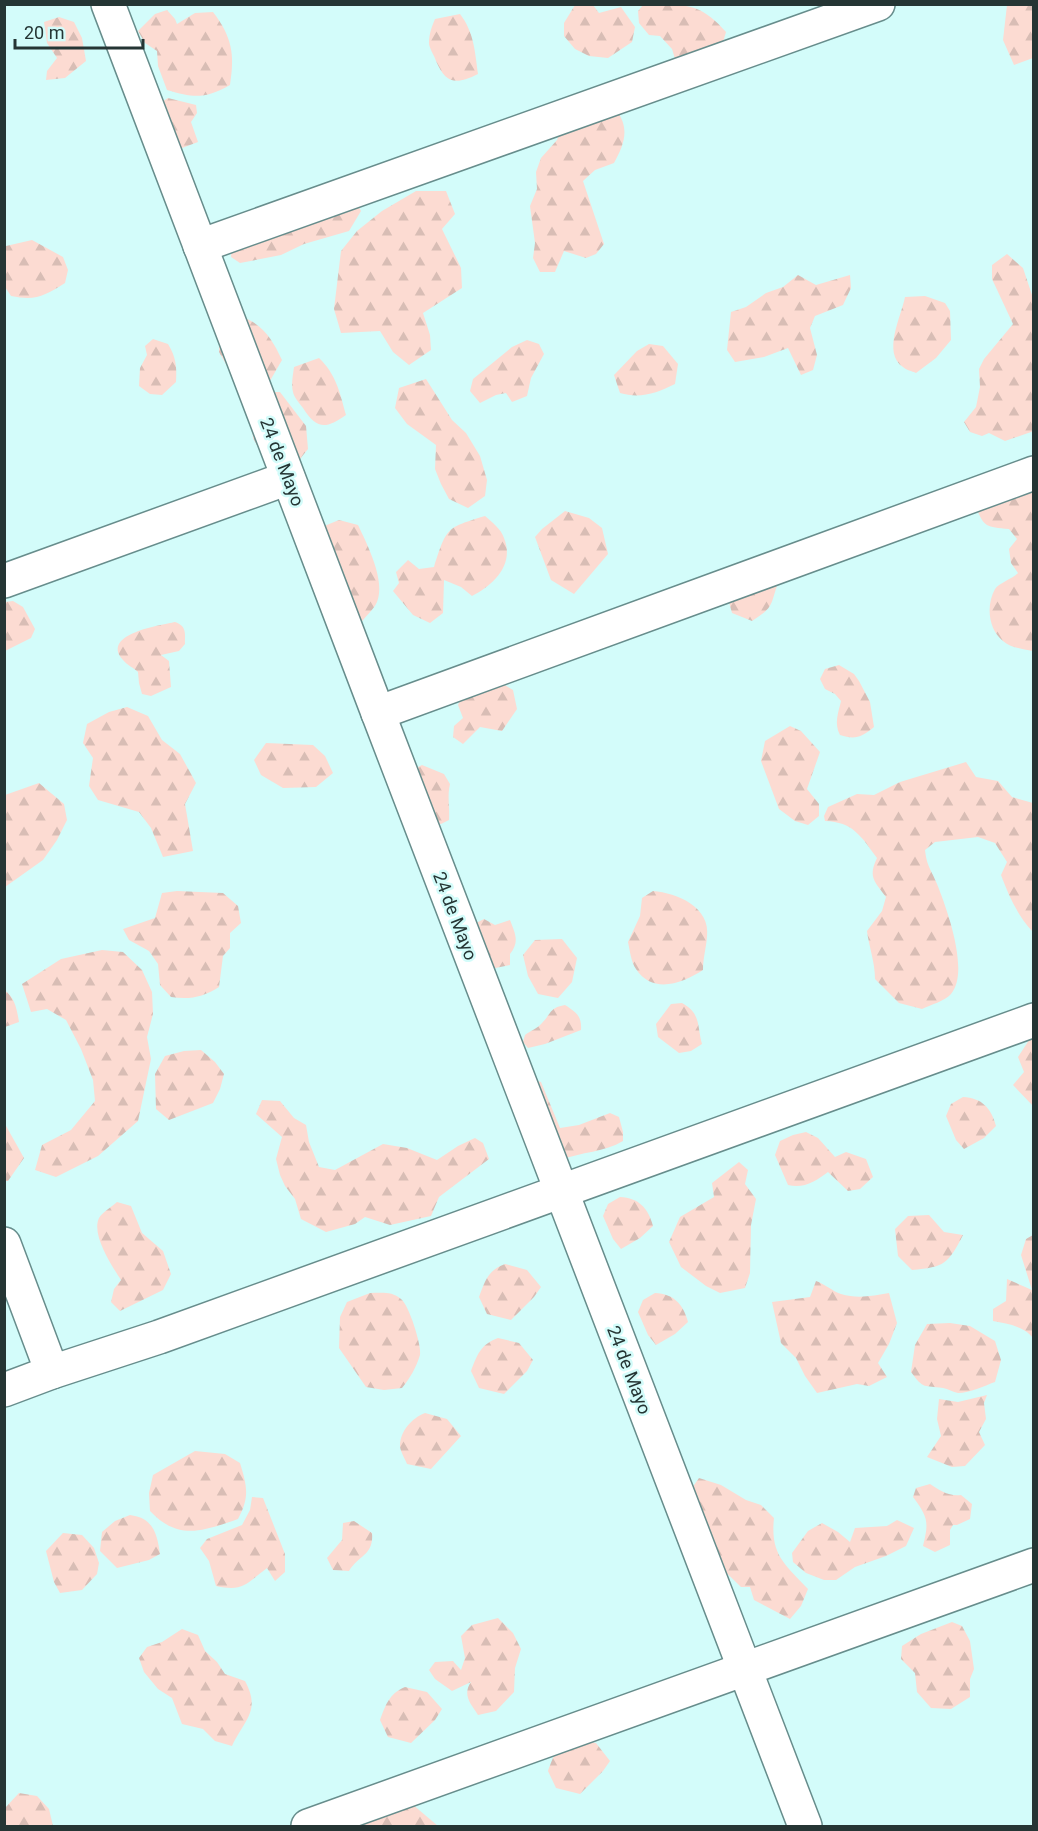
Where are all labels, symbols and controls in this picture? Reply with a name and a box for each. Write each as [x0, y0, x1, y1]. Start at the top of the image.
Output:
scale bar [15, 12, 142, 50]
text: 20 m [24, 22, 64, 43]
street label: 24 de Mayo [256, 415, 309, 509]
street label: 24 de Mayo [429, 869, 482, 963]
street label: 24 de Mayo [603, 1323, 656, 1417]

